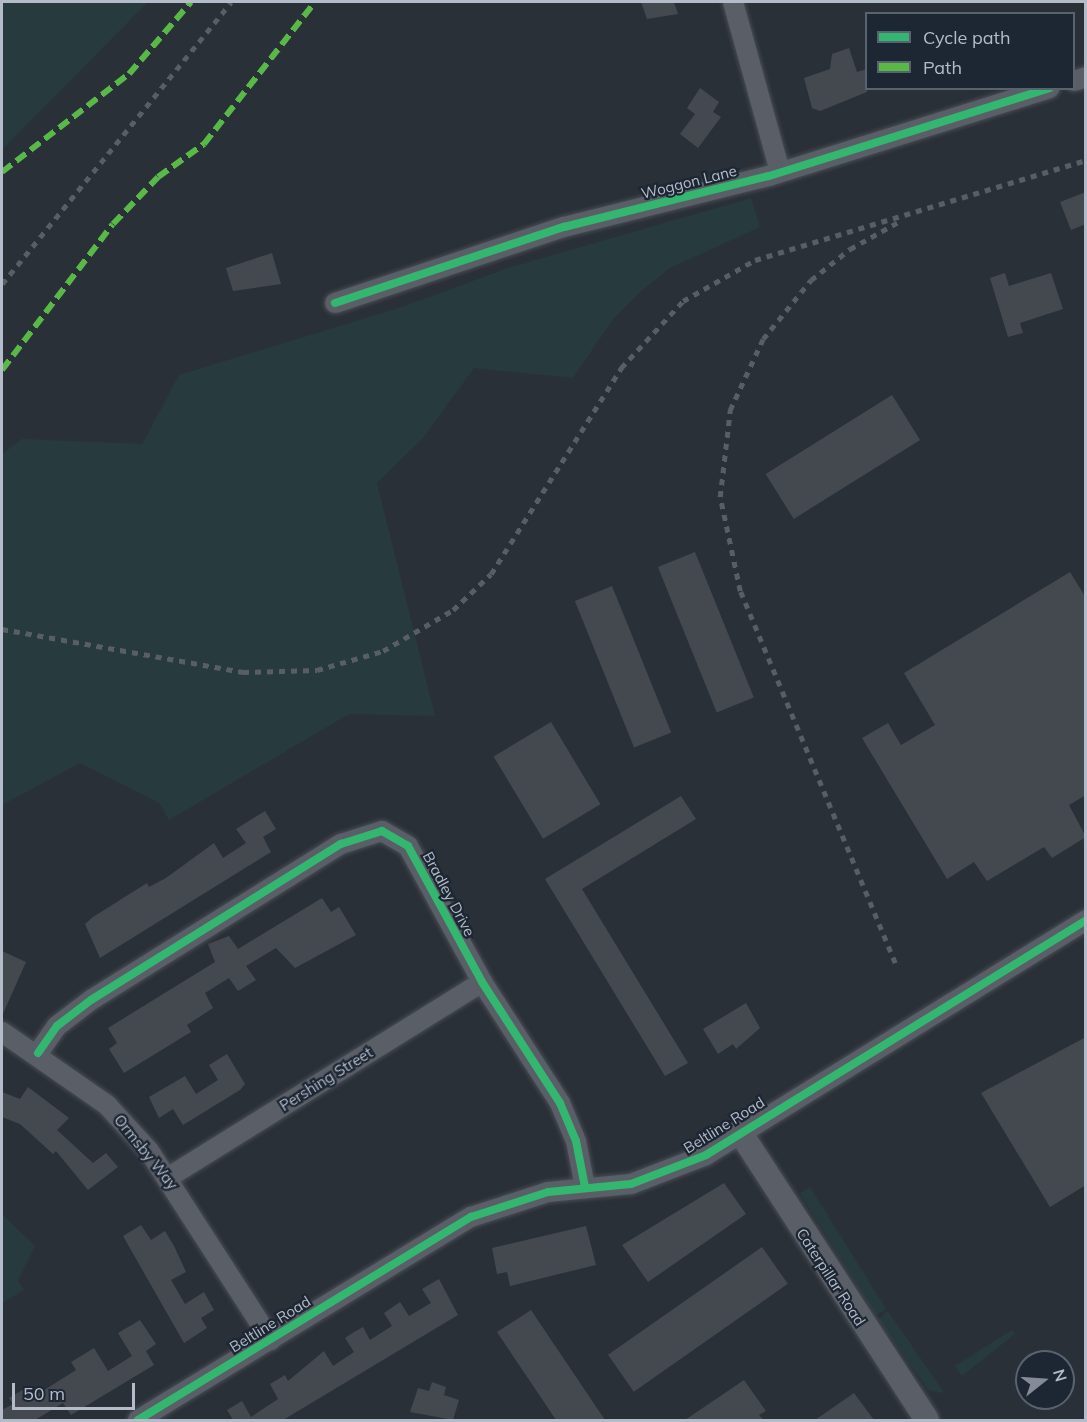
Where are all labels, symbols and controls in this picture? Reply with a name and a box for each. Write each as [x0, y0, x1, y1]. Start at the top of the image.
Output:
legend [865, 12, 1075, 90]
text: Cycle path [923, 26, 1010, 49]
text: Path [923, 56, 962, 79]
street label: Woggon Lane [639, 161, 739, 203]
street label: Bradley Drive [419, 849, 479, 939]
street label: Pershing Street [276, 1043, 376, 1115]
street label: Beltline Road [680, 1093, 768, 1157]
street label: Ormsby Way [110, 1111, 182, 1193]
street label: Caterpillar Road [793, 1225, 869, 1329]
street label: Beltline Road [226, 1292, 314, 1356]
north arrow [1015, 1350, 1075, 1410]
text: N [1049, 1367, 1072, 1384]
scale bar [15, 1371, 138, 1409]
text: 50 m [23, 1382, 65, 1405]

